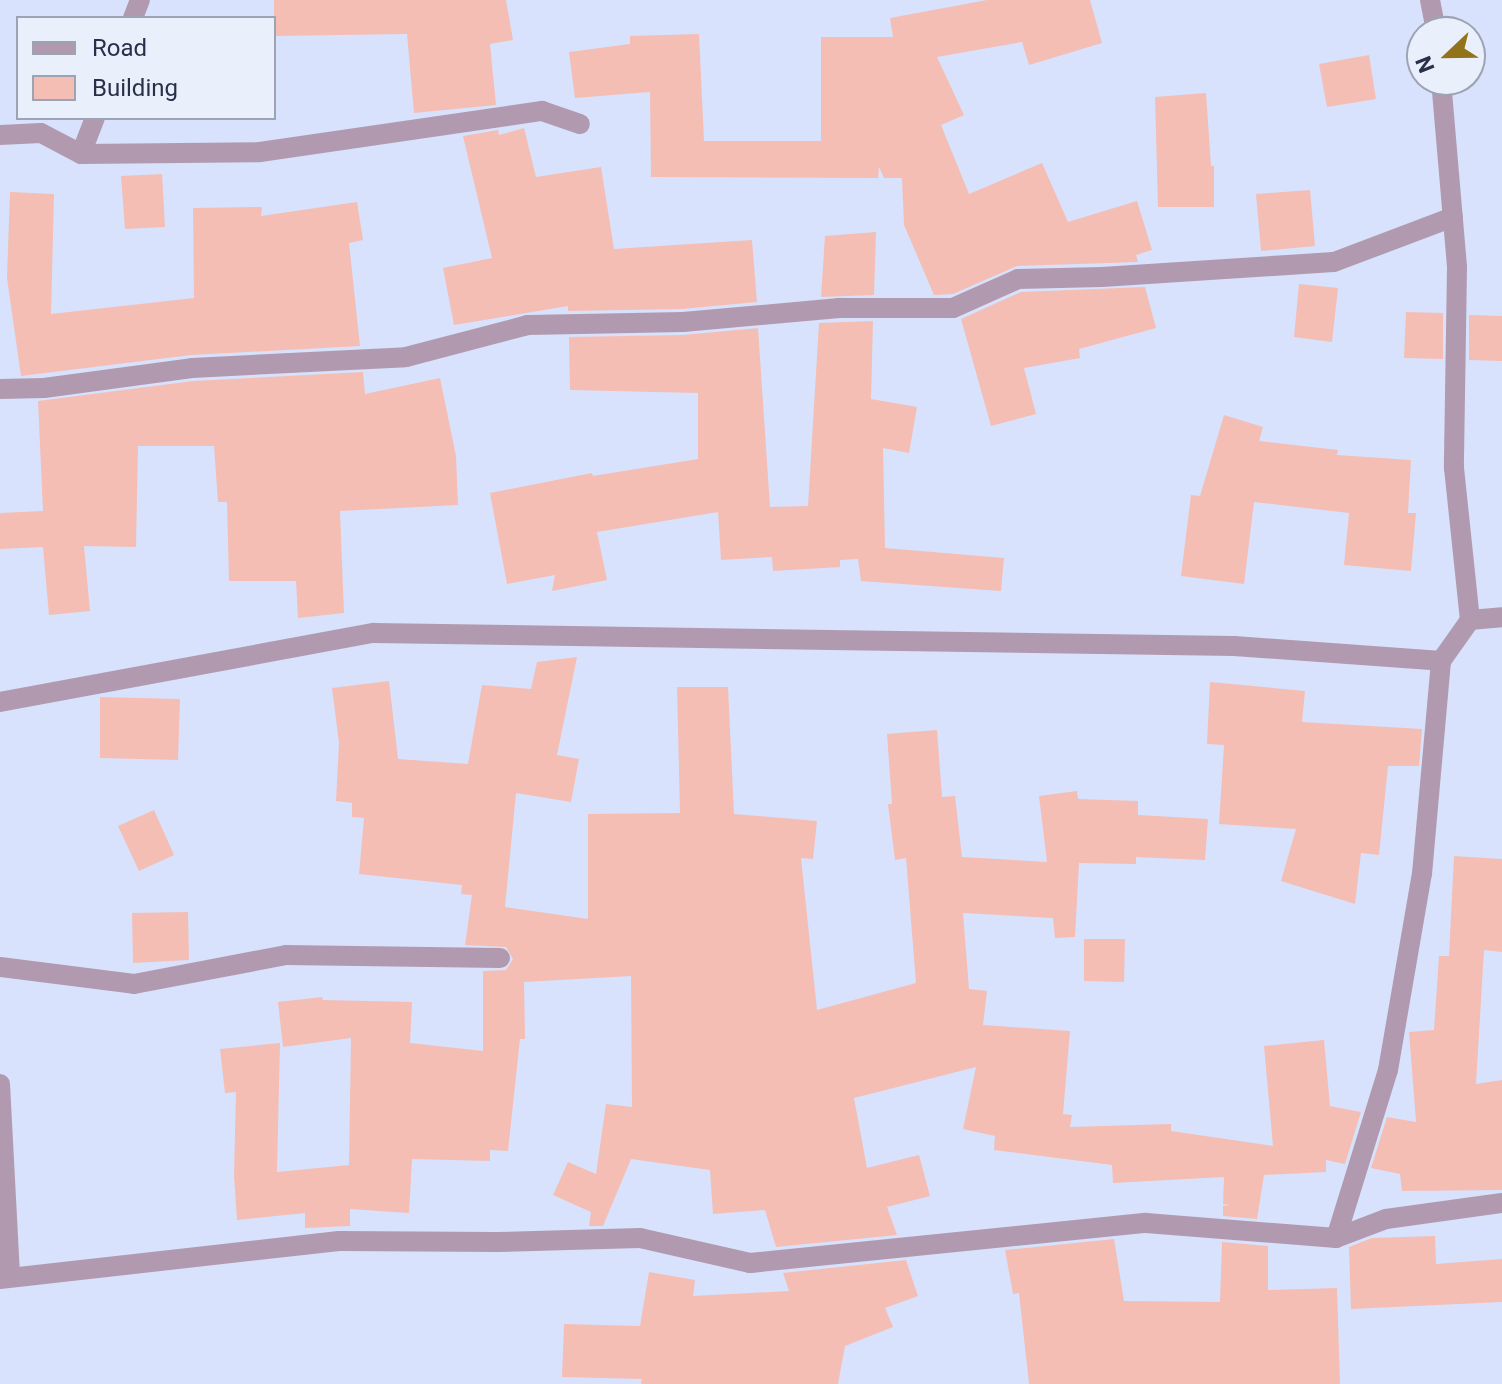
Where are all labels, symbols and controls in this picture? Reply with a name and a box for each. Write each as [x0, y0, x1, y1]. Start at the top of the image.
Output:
legend [16, 16, 276, 120]
north arrow [1406, 16, 1486, 96]
text: Road [92, 34, 147, 62]
text: N [1411, 53, 1440, 76]
text: Building [92, 74, 178, 102]

